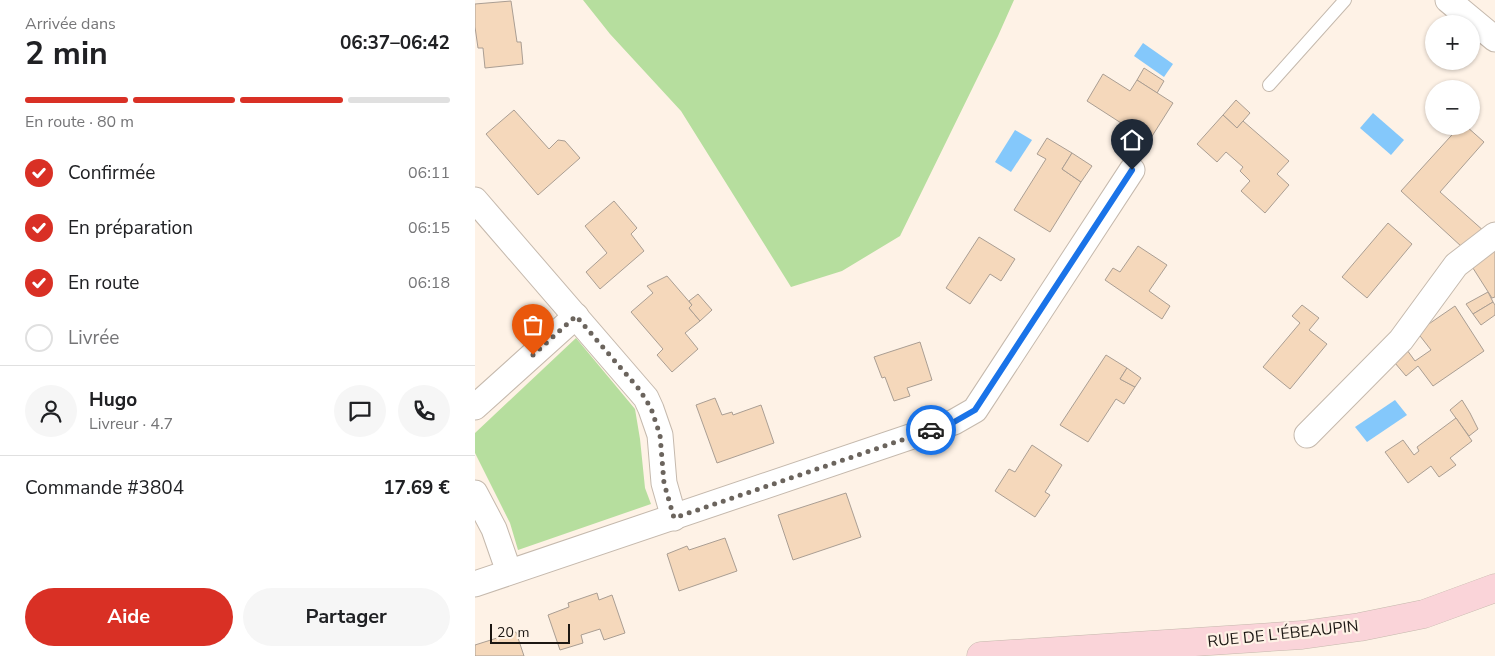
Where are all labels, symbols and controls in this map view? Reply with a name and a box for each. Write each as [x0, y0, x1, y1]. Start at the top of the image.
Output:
text: Arrivée dans [25, 13, 116, 35]
map controls [1425, 15, 1480, 135]
button: + [1425, 15, 1480, 70]
text: 06:37–06:42 [340, 30, 450, 56]
text: 2 min [25, 32, 108, 75]
button: − [1425, 80, 1480, 135]
text: En route · 80 m [25, 111, 134, 133]
pin [1111, 119, 1153, 170]
icon: home [1118, 126, 1146, 154]
icon: check [25, 159, 53, 187]
text: Confirmée [68, 160, 155, 186]
text: 06:11 [408, 162, 450, 184]
icon: check [25, 214, 53, 242]
text: En préparation [68, 215, 193, 241]
text: 06:15 [408, 217, 450, 239]
icon: check [25, 269, 53, 297]
text: En route [68, 270, 139, 296]
text: 06:18 [408, 272, 450, 294]
pin [512, 304, 554, 355]
icon: bag [519, 311, 547, 339]
text: Livrée [68, 325, 119, 351]
button: person [25, 385, 77, 437]
button: chat [334, 385, 386, 437]
button: phone [398, 385, 450, 437]
text: Hugo [89, 387, 137, 413]
courier [906, 405, 956, 455]
text: Livreur · 4.7 [89, 413, 173, 435]
icon: car [917, 416, 945, 444]
text: Commande #3804 [25, 475, 184, 501]
text: 17.69 € [383, 475, 450, 501]
button: Aide [25, 588, 233, 646]
button: Partager [243, 588, 450, 646]
street label: RUE DE L'ÉBEAUPIN [1206, 615, 1360, 653]
scale bar [490, 621, 570, 644]
text: 20 m [497, 623, 529, 642]

